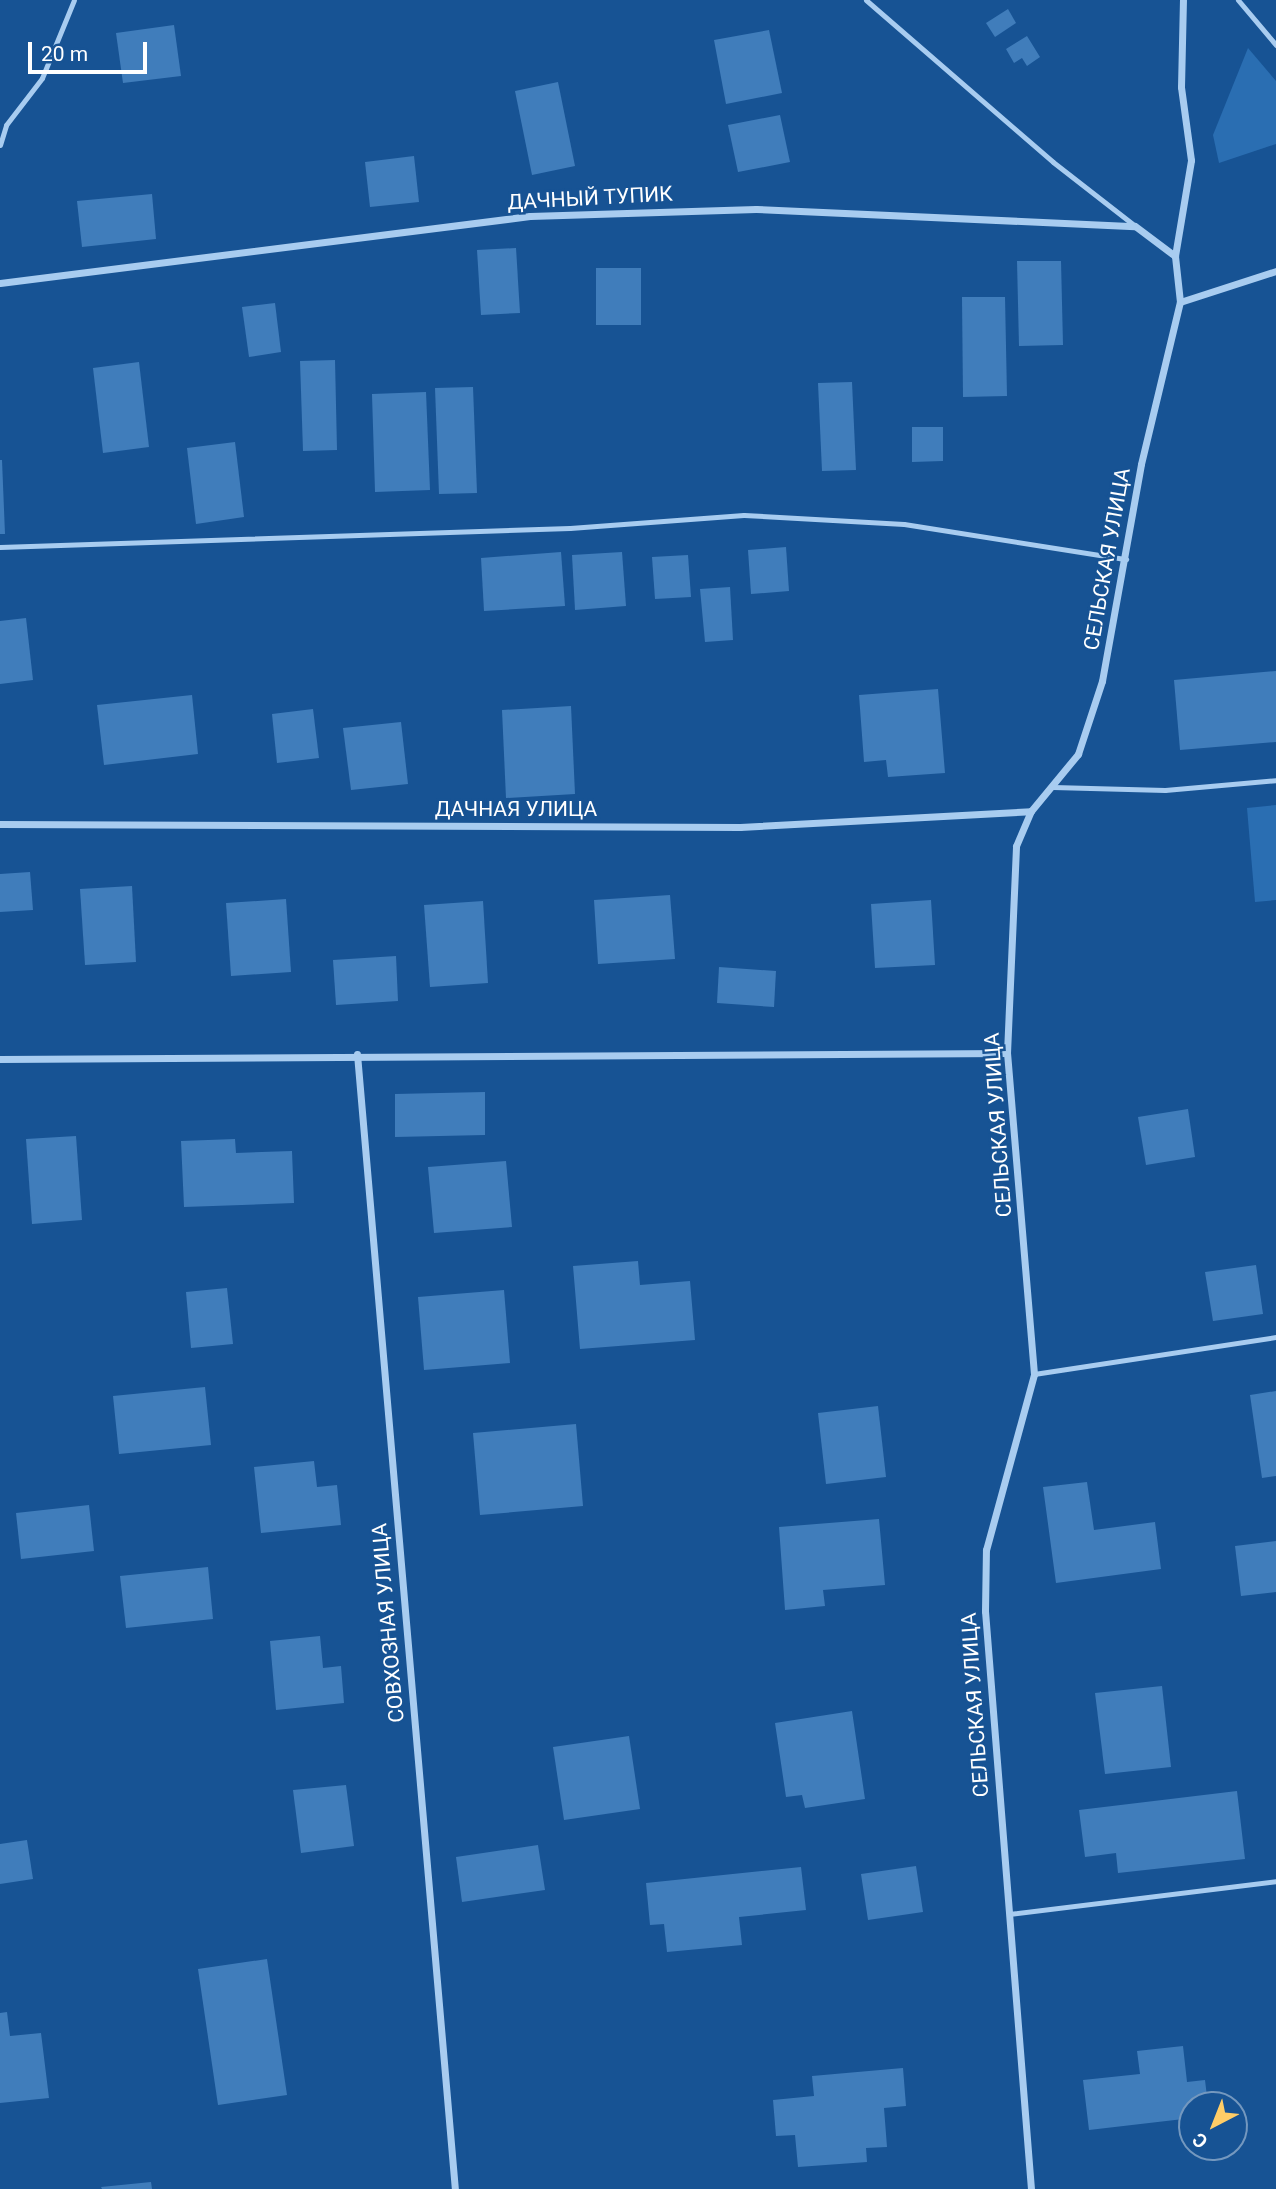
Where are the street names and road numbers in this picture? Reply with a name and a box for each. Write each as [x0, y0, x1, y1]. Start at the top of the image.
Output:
street label: ДАЧНЫЙ ТУПИК [506, 181, 674, 215]
street label: СЕЛЬСКАЯ УЛИЦА [1079, 466, 1135, 652]
street label: ДАЧНАЯ УЛИЦА [435, 796, 597, 822]
street label: СЕЛЬСКАЯ УЛИЦА [979, 1032, 1017, 1218]
street label: СОВХОЗНАЯ УЛИЦА [367, 1522, 409, 1724]
street label: СЕЛЬСКАЯ УЛИЦА [956, 1612, 994, 1798]

